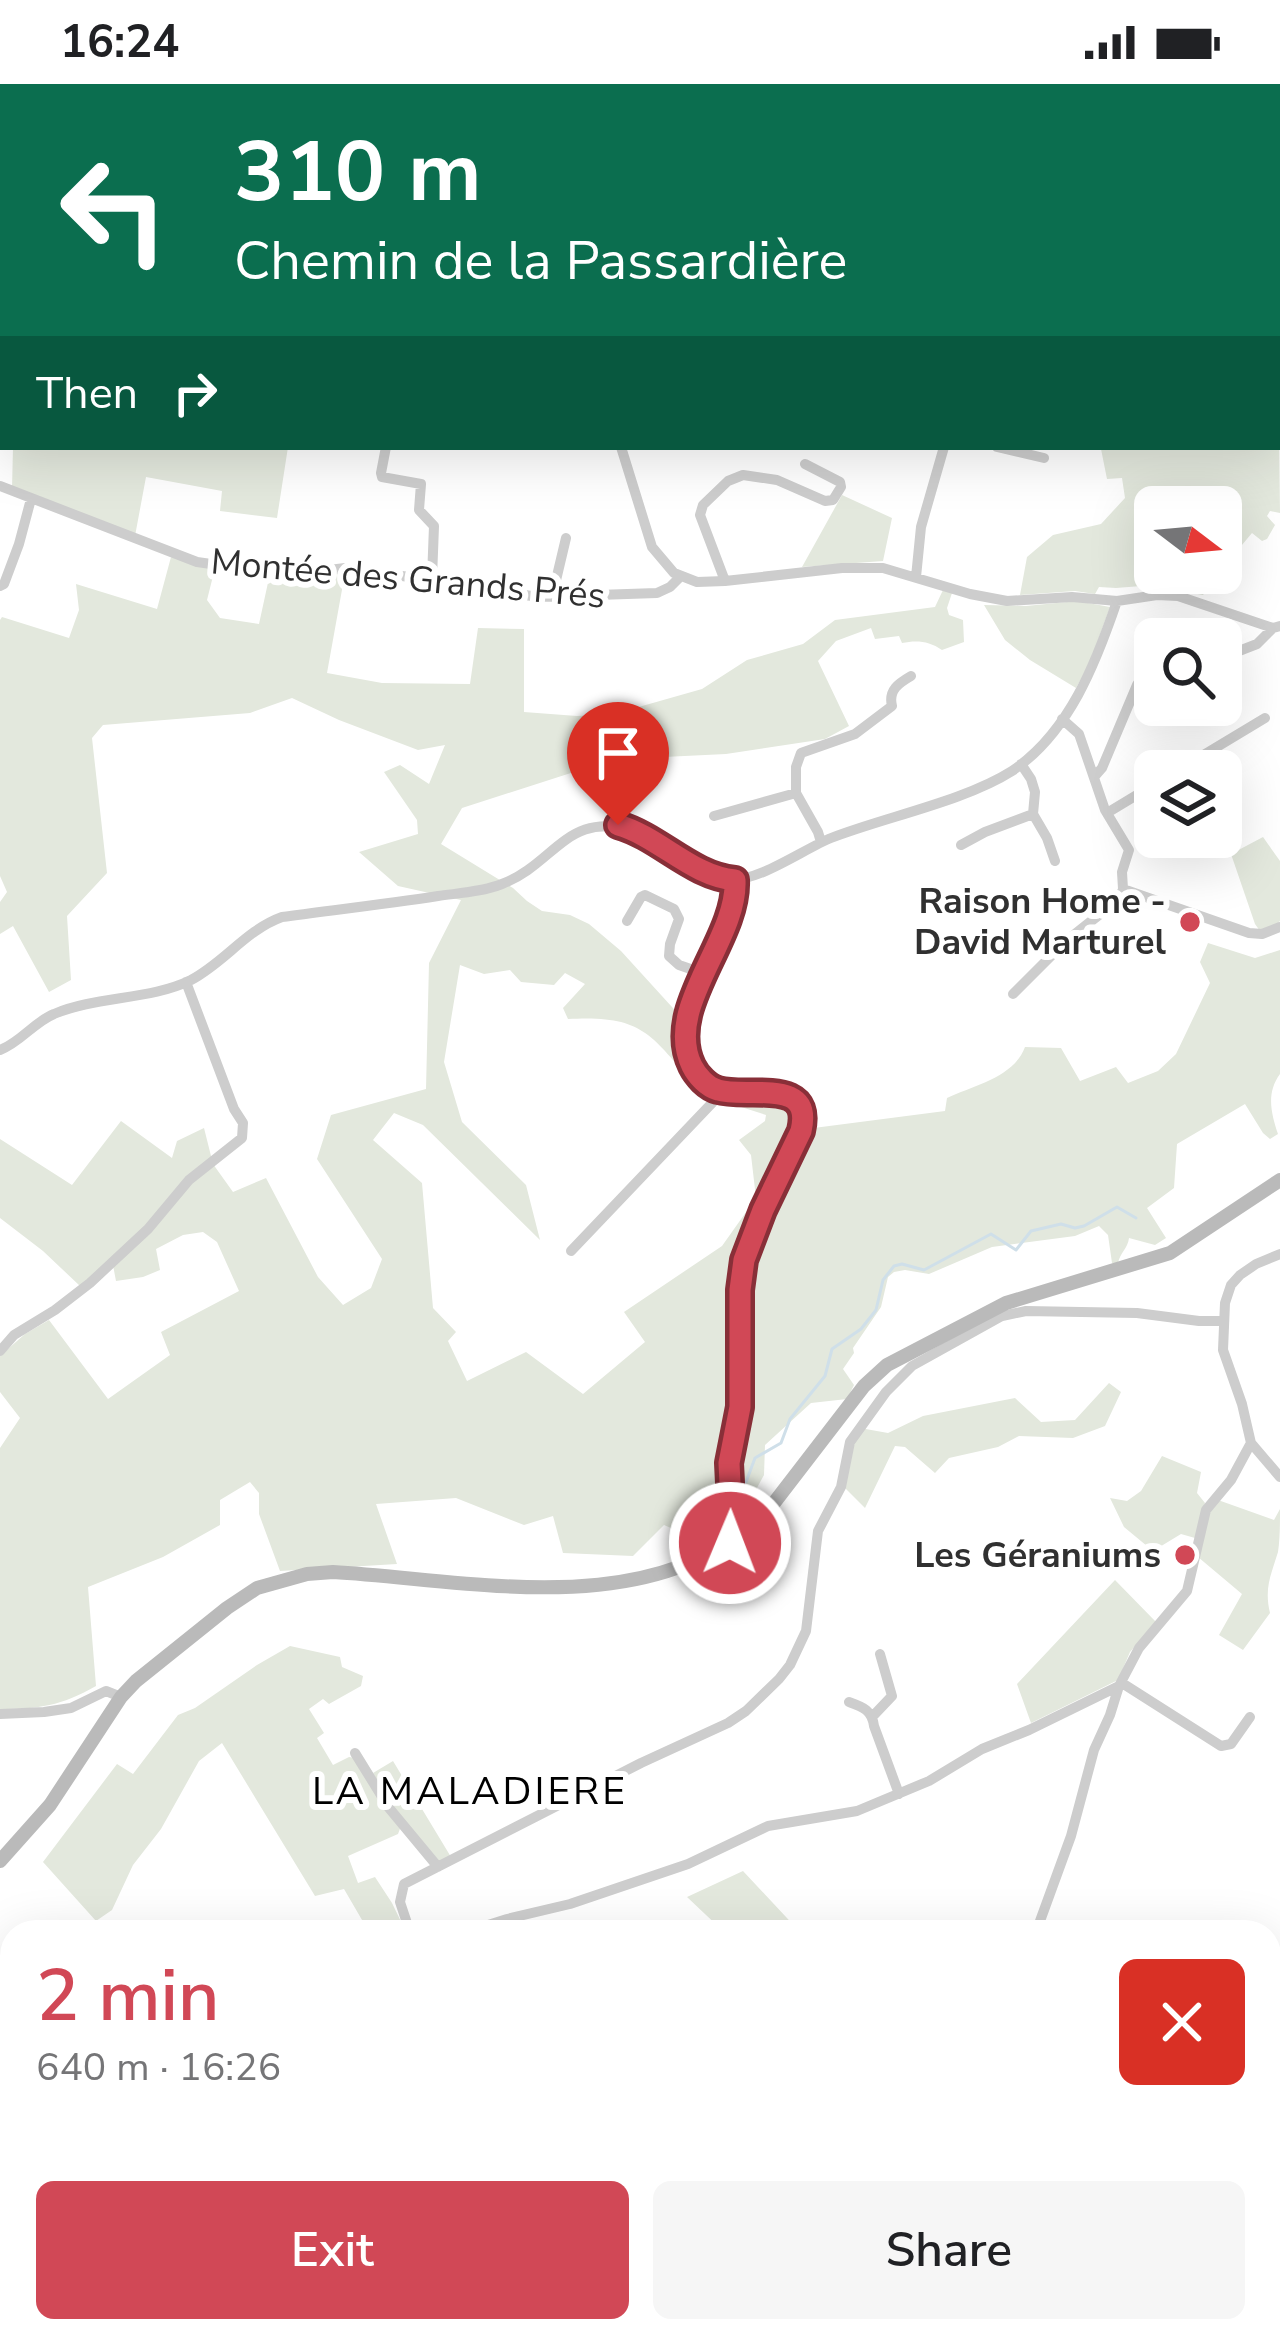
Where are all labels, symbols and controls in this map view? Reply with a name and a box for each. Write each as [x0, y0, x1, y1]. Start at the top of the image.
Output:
text: 16:24 [60, 12, 179, 73]
text: 310 m [234, 115, 482, 230]
icon: left [36, 132, 192, 288]
text: Chemin de la Passardière [234, 224, 847, 298]
icon: right [162, 360, 228, 426]
text: Then [36, 363, 138, 424]
north arrow [1134, 486, 1242, 594]
map controls [1134, 486, 1242, 858]
street label: Montée des Grands Prés [209, 537, 607, 621]
button: search [1134, 618, 1242, 726]
pin [567, 702, 669, 825]
icon: arrive [585, 720, 651, 786]
button: layers [1134, 750, 1242, 858]
place label: Raison Home - David Marturel [914, 877, 1167, 967]
marker: Raison Home - David Marturel [1177, 909, 1203, 935]
position arrow [667, 1480, 793, 1606]
place label: Les Géraniums [914, 1531, 1161, 1580]
marker: Les Géraniums [1172, 1542, 1198, 1568]
district label: LA MALADIERE [312, 1765, 628, 1818]
text: 2 min [36, 1947, 219, 2045]
button: close [1119, 1959, 1245, 2085]
text: 640 m · 16:26 [36, 2041, 281, 2094]
button: Exit [36, 2181, 629, 2319]
button: Share [653, 2181, 1245, 2319]

